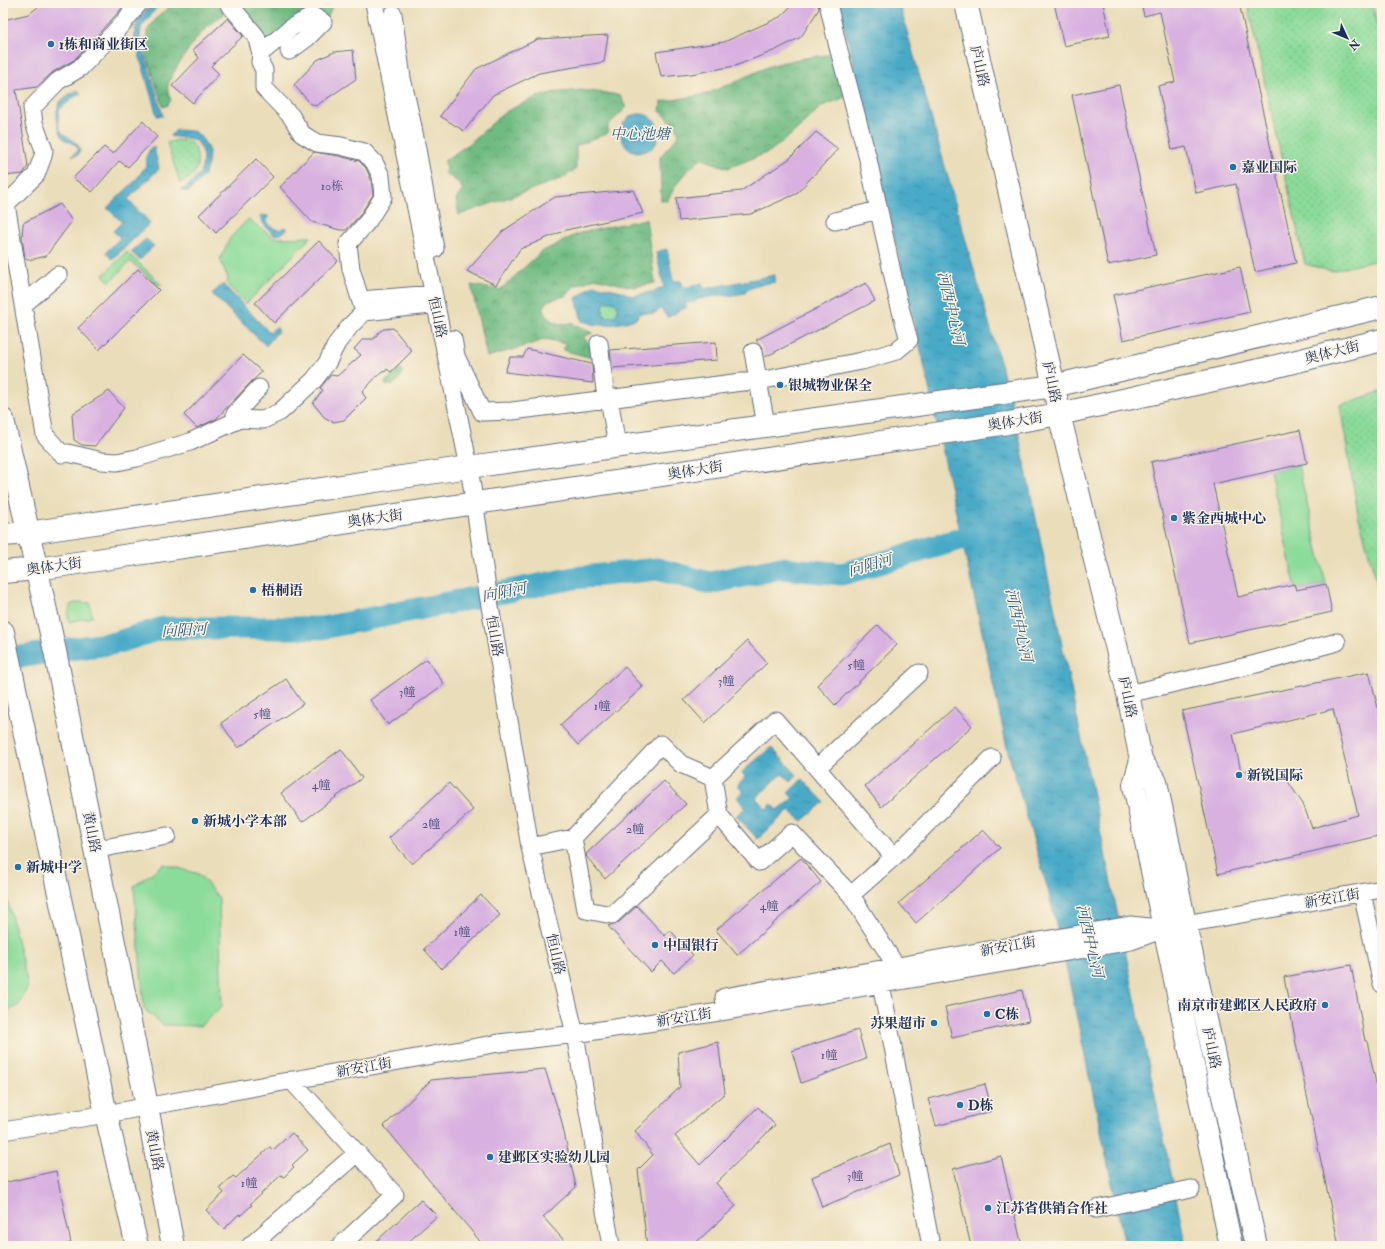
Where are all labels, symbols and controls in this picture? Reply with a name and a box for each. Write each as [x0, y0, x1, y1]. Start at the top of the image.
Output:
north arrow [1327, 18, 1367, 58]
place label: 1栋和商业街区 [59, 36, 148, 53]
text: N [1345, 36, 1363, 53]
marker: 1栋和商业街区 [46, 39, 56, 49]
street label: 庐山路 [967, 44, 993, 88]
water label: 中心池塘 [610, 125, 672, 144]
place label: 嘉业国际 [1241, 159, 1297, 176]
marker: 嘉业国际 [1228, 162, 1238, 172]
house number: 10栋 [321, 179, 343, 194]
water label: 河西中心河 [933, 269, 969, 350]
street label: 恒山路 [425, 295, 450, 339]
street label: 奥体大街 [1303, 337, 1361, 368]
street label: 庐山路 [1039, 360, 1064, 404]
place label: 银城物业保全 [788, 377, 872, 394]
marker: 银城物业保全 [775, 380, 785, 390]
street label: 奥体大街 [986, 409, 1044, 434]
street label: 奥体大街 [666, 458, 724, 483]
street label: 奥体大街 [346, 506, 404, 531]
place label: 紫金西城中心 [1182, 510, 1266, 527]
marker: 紫金西城中心 [1169, 513, 1179, 523]
water label: 向阳河 [846, 549, 897, 581]
street label: 奥体大街 [25, 554, 83, 579]
water label: 向阳河 [480, 578, 531, 606]
place label: 梧桐语 [261, 582, 303, 599]
marker: 梧桐语 [248, 585, 258, 595]
water label: 河西中心河 [1001, 586, 1037, 667]
street label: 恒山路 [482, 614, 507, 658]
water label: 向阳河 [161, 620, 210, 641]
house number: 5幢 [847, 658, 865, 673]
house number: 3幢 [718, 674, 734, 689]
street label: 庐山路 [1115, 675, 1140, 719]
house number: 3幢 [399, 685, 415, 700]
house number: 1幢 [594, 699, 610, 714]
house number: 5幢 [253, 707, 271, 722]
place label: 新锐国际 [1247, 767, 1303, 784]
marker: 新锐国际 [1234, 770, 1244, 780]
house number: 4幢 [312, 778, 330, 793]
street label: 黄山路 [79, 810, 104, 854]
place label: 新城小学本部 [203, 813, 287, 830]
marker: 新城小学本部 [190, 816, 200, 826]
house number: 2幢 [422, 817, 440, 832]
house number: 2幢 [626, 822, 644, 837]
place label: 新城中学 [26, 859, 82, 876]
marker: 新城中学 [13, 862, 23, 872]
street label: 新安江街 [1303, 885, 1361, 912]
house number: 4幢 [760, 899, 778, 914]
water label: 河西中心河 [1072, 902, 1108, 983]
house number: 1幢 [454, 925, 470, 940]
street label: 恒山路 [543, 932, 569, 976]
street label: 新安江街 [979, 933, 1037, 960]
place label: 中国银行 [663, 937, 719, 954]
marker: 中国银行 [650, 940, 660, 950]
place label: 南京市建邺区人民政府 [1177, 997, 1317, 1014]
marker: 南京市建邺区人民政府 [1320, 1000, 1330, 1010]
street label: 新安江街 [655, 1005, 713, 1030]
place label: C栋 [995, 1006, 1019, 1023]
marker: C栋 [982, 1009, 992, 1019]
place label: 苏果超市 [870, 1015, 926, 1032]
marker: 苏果超市 [929, 1018, 939, 1028]
street label: 庐山路 [1199, 1026, 1224, 1070]
house number: 1幢 [821, 1048, 837, 1063]
street label: 新安江街 [335, 1054, 393, 1081]
place label: D栋 [968, 1097, 993, 1114]
marker: D栋 [955, 1100, 965, 1110]
street label: 黄山路 [142, 1128, 167, 1172]
place label: 建邺区实验幼儿园 [498, 1149, 610, 1166]
marker: 建邺区实验幼儿园 [485, 1152, 495, 1162]
house number: 3幢 [847, 1169, 863, 1184]
house number: 1幢 [241, 1176, 257, 1191]
place label: 江苏省供销合作社 [996, 1200, 1108, 1217]
marker: 江苏省供销合作社 [983, 1203, 993, 1213]

